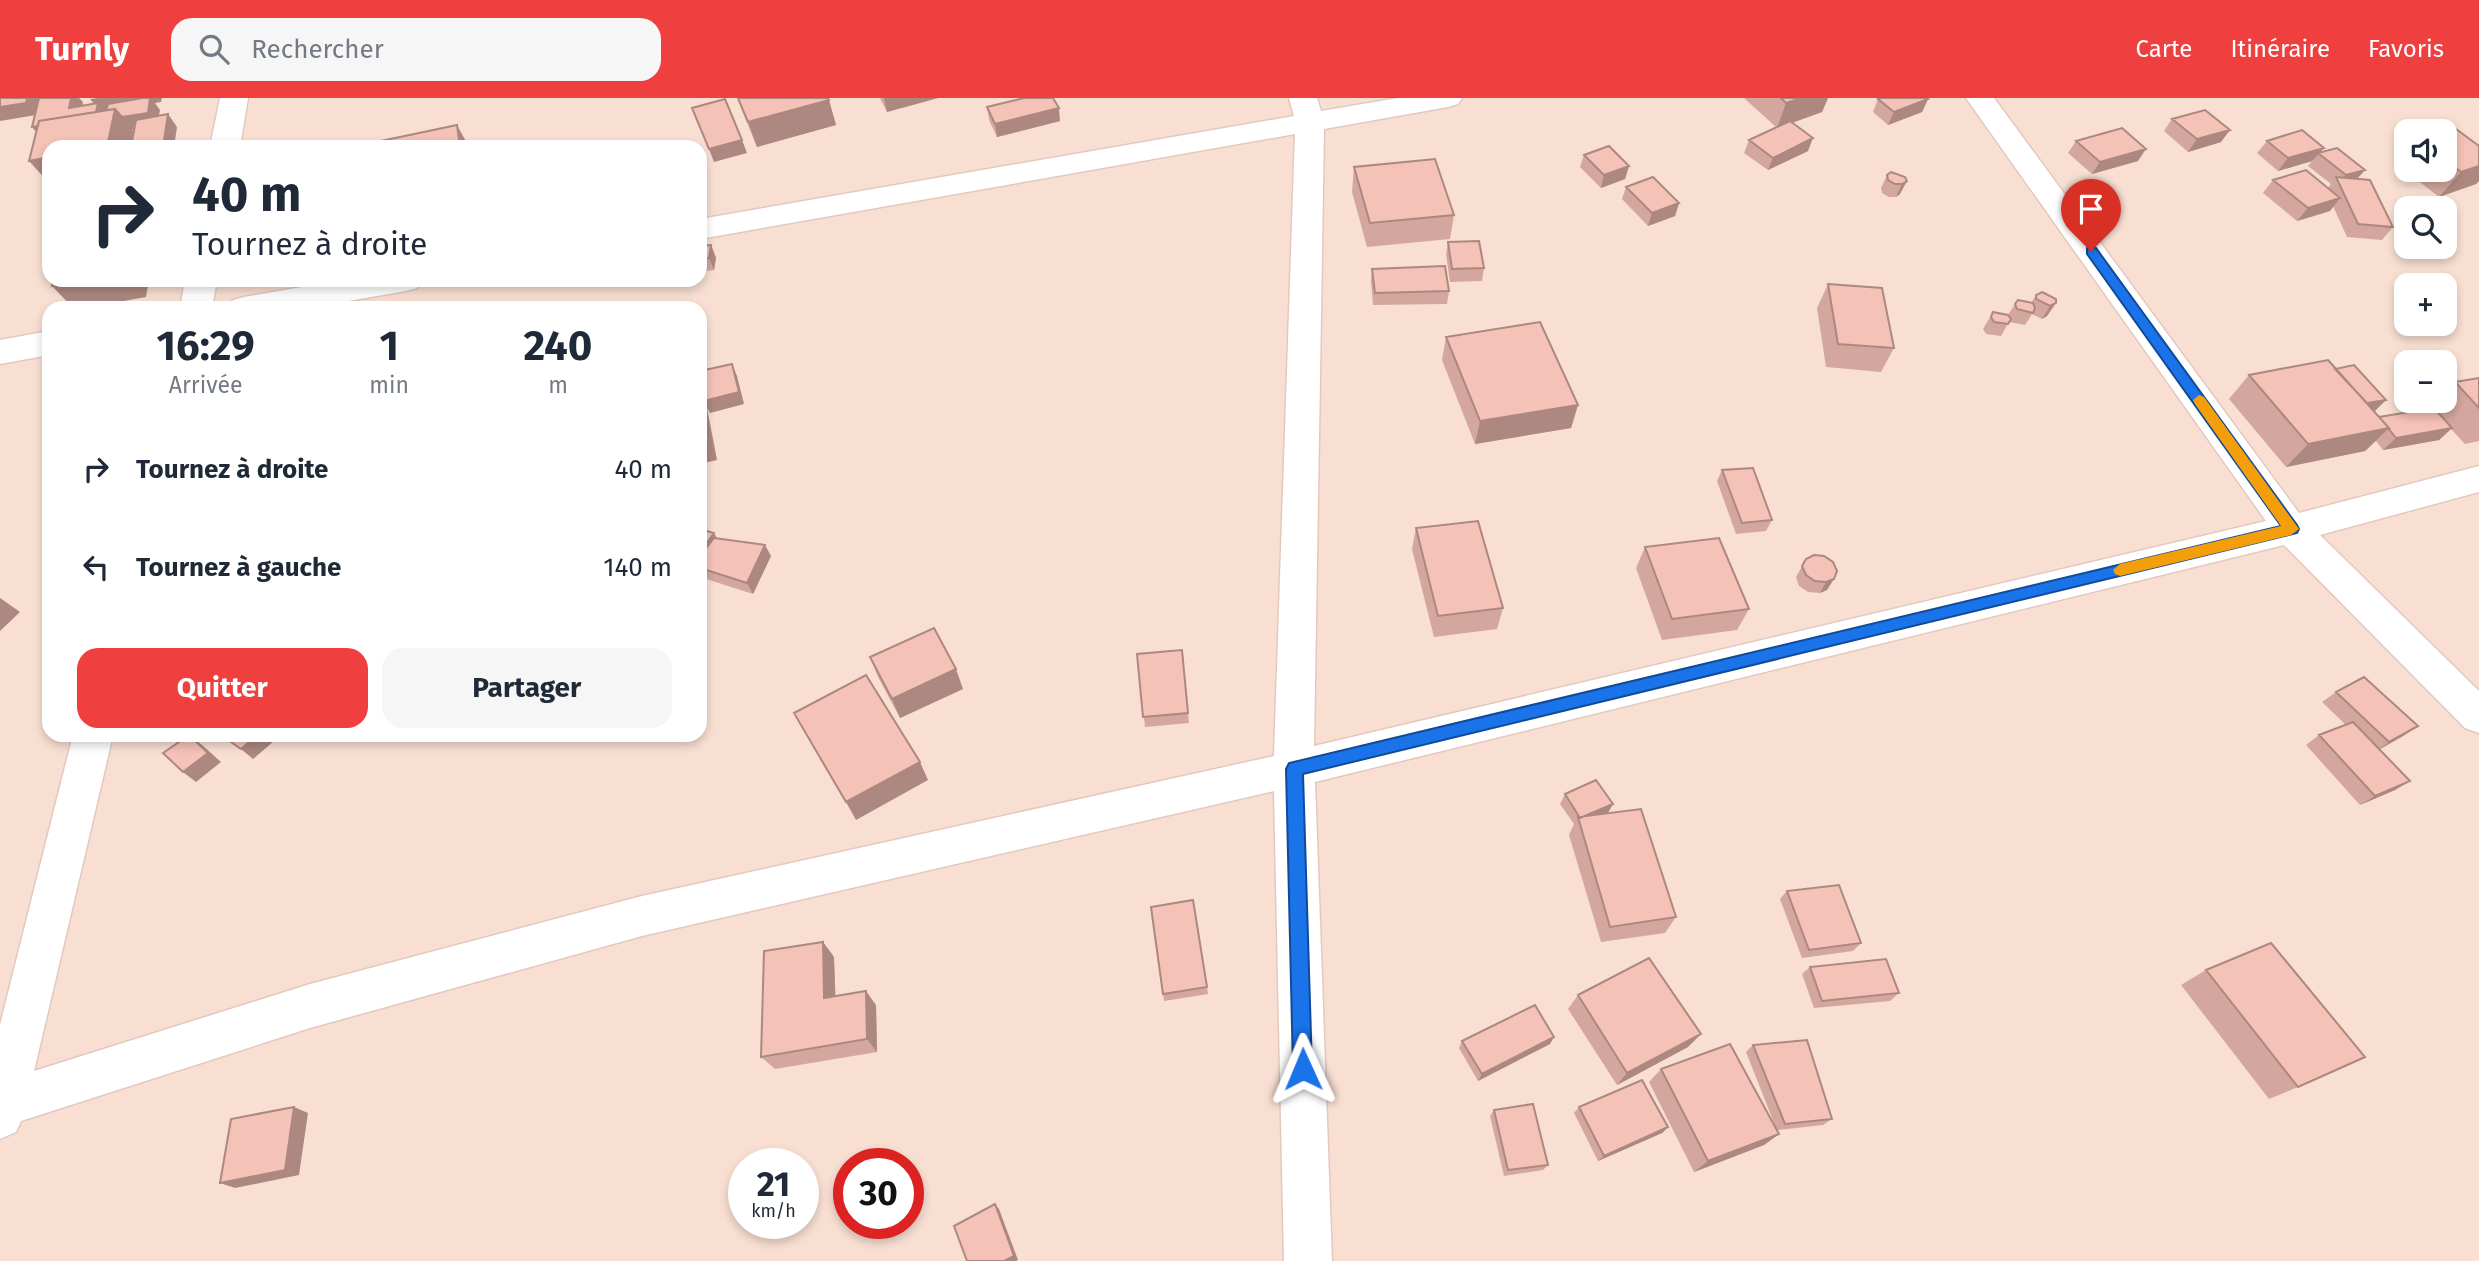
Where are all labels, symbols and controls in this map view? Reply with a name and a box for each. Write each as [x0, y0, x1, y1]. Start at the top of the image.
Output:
search box [171, 18, 661, 81]
text: Turnly [35, 29, 129, 69]
icon: search [195, 30, 233, 68]
text: Rechercher [251, 34, 384, 65]
text: Carte [2136, 35, 2192, 63]
text: Itinéraire [2230, 35, 2330, 63]
text: Favoris [2368, 35, 2444, 63]
map controls [2394, 119, 2457, 413]
button: sound [2394, 119, 2457, 182]
text: 40 m [192, 165, 301, 224]
icon: right [77, 168, 168, 259]
pin [2061, 179, 2121, 251]
icon: arrive [2072, 190, 2110, 228]
button: search [2394, 196, 2457, 259]
text: Tournez à droite [192, 225, 428, 263]
button: + [2394, 273, 2457, 336]
text: 16:29 [157, 321, 255, 371]
text: 1 [379, 321, 399, 371]
text: 240 [524, 321, 592, 371]
button: − [2394, 350, 2457, 413]
text: Arrivée [169, 371, 243, 399]
text: min [369, 371, 409, 399]
text: m [548, 371, 568, 399]
icon: right [77, 450, 115, 488]
text: Tournez à droite [136, 454, 328, 485]
text: 40 m [614, 454, 672, 485]
icon: left [77, 548, 115, 586]
text: Tournez à gauche [136, 552, 341, 583]
text: 140 m [603, 552, 672, 583]
button: Quitter [77, 648, 368, 728]
button: Partager [382, 648, 672, 728]
position arrow [1266, 1032, 1340, 1106]
speed limit sign: 30 [833, 1148, 924, 1239]
text: 21 [757, 1163, 790, 1205]
text: km/h [751, 1200, 796, 1222]

